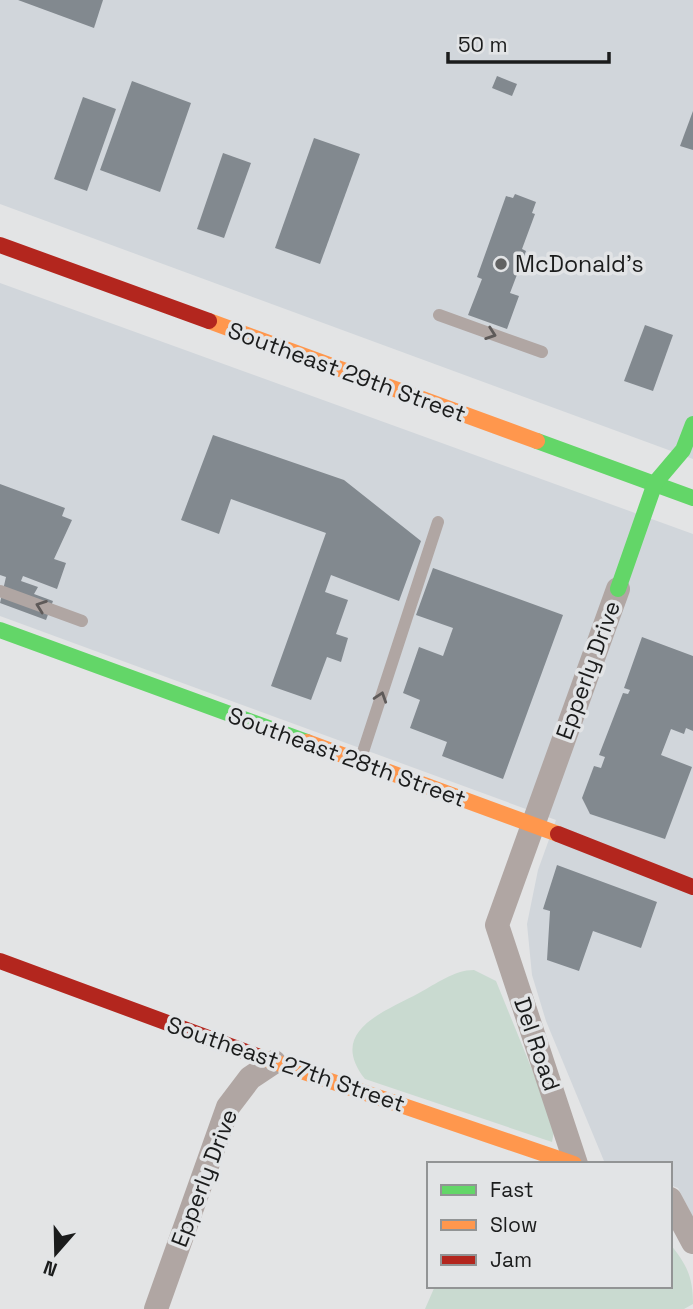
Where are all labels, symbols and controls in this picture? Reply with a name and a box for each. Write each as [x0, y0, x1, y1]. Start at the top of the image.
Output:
scale bar [448, 21, 609, 65]
text: 50 m [458, 31, 508, 58]
place label: McDonald's [515, 249, 644, 279]
marker: McDonald's [493, 256, 509, 272]
street label: Southeast 29th Street [224, 315, 470, 429]
one-way arrow [484, 326, 496, 340]
street label: Epperly Drive [549, 596, 627, 744]
one-way arrow [35, 600, 48, 614]
one-way arrow [373, 691, 387, 704]
street label: Southeast 28th Street [224, 700, 470, 814]
street label: Del Road [507, 993, 567, 1095]
street label: Southeast 27th Street [163, 1009, 409, 1119]
street label: Epperly Drive [164, 1105, 244, 1251]
legend [427, 1162, 672, 1288]
text: Fast [490, 1176, 534, 1203]
text: Slow [490, 1211, 538, 1238]
north arrow [21, 1218, 91, 1288]
text: Jam [490, 1246, 532, 1273]
text: N [40, 1255, 61, 1282]

